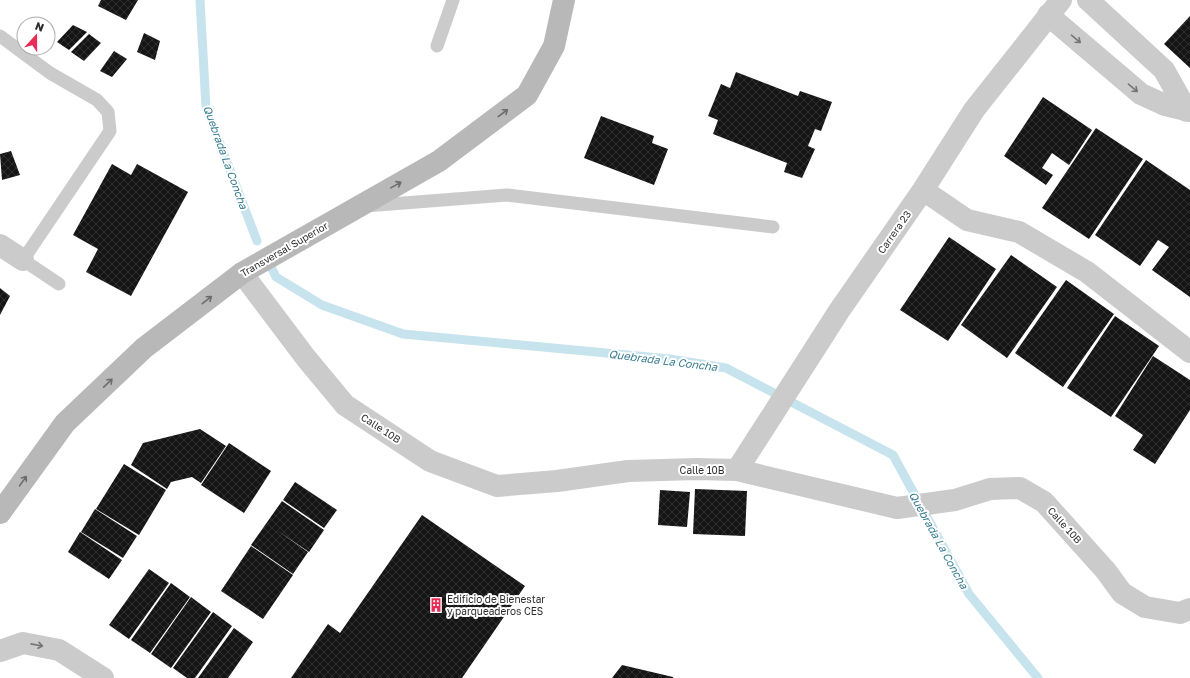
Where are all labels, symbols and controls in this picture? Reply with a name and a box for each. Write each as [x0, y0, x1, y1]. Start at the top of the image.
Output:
north arrow [16, 16, 56, 56]
text: N [34, 19, 46, 34]
one-way arrow [1070, 35, 1081, 44]
one-way arrow [1128, 84, 1139, 93]
water label: Quebrada La Concha [201, 103, 251, 211]
one-way arrow [498, 109, 509, 117]
one-way arrow [390, 181, 402, 189]
street label: Carrera 23 [875, 208, 913, 256]
street label: Transversal Superior [238, 219, 330, 279]
one-way arrow [202, 296, 213, 304]
water label: Quebrada La Concha [608, 347, 719, 373]
one-way arrow [102, 379, 112, 388]
street label: Calle 10B [359, 411, 403, 445]
street label: Calle 10B [680, 464, 725, 476]
one-way arrow [19, 476, 27, 487]
water label: Quebrada La Concha [907, 489, 972, 592]
street label: Calle 10B [1046, 504, 1085, 546]
place label: Edificio de Bienestar y parqueaderos CES [447, 593, 545, 617]
building icon: Edificio de Bienestar y parqueaderos CES [428, 597, 444, 613]
one-way arrow [30, 642, 43, 650]

